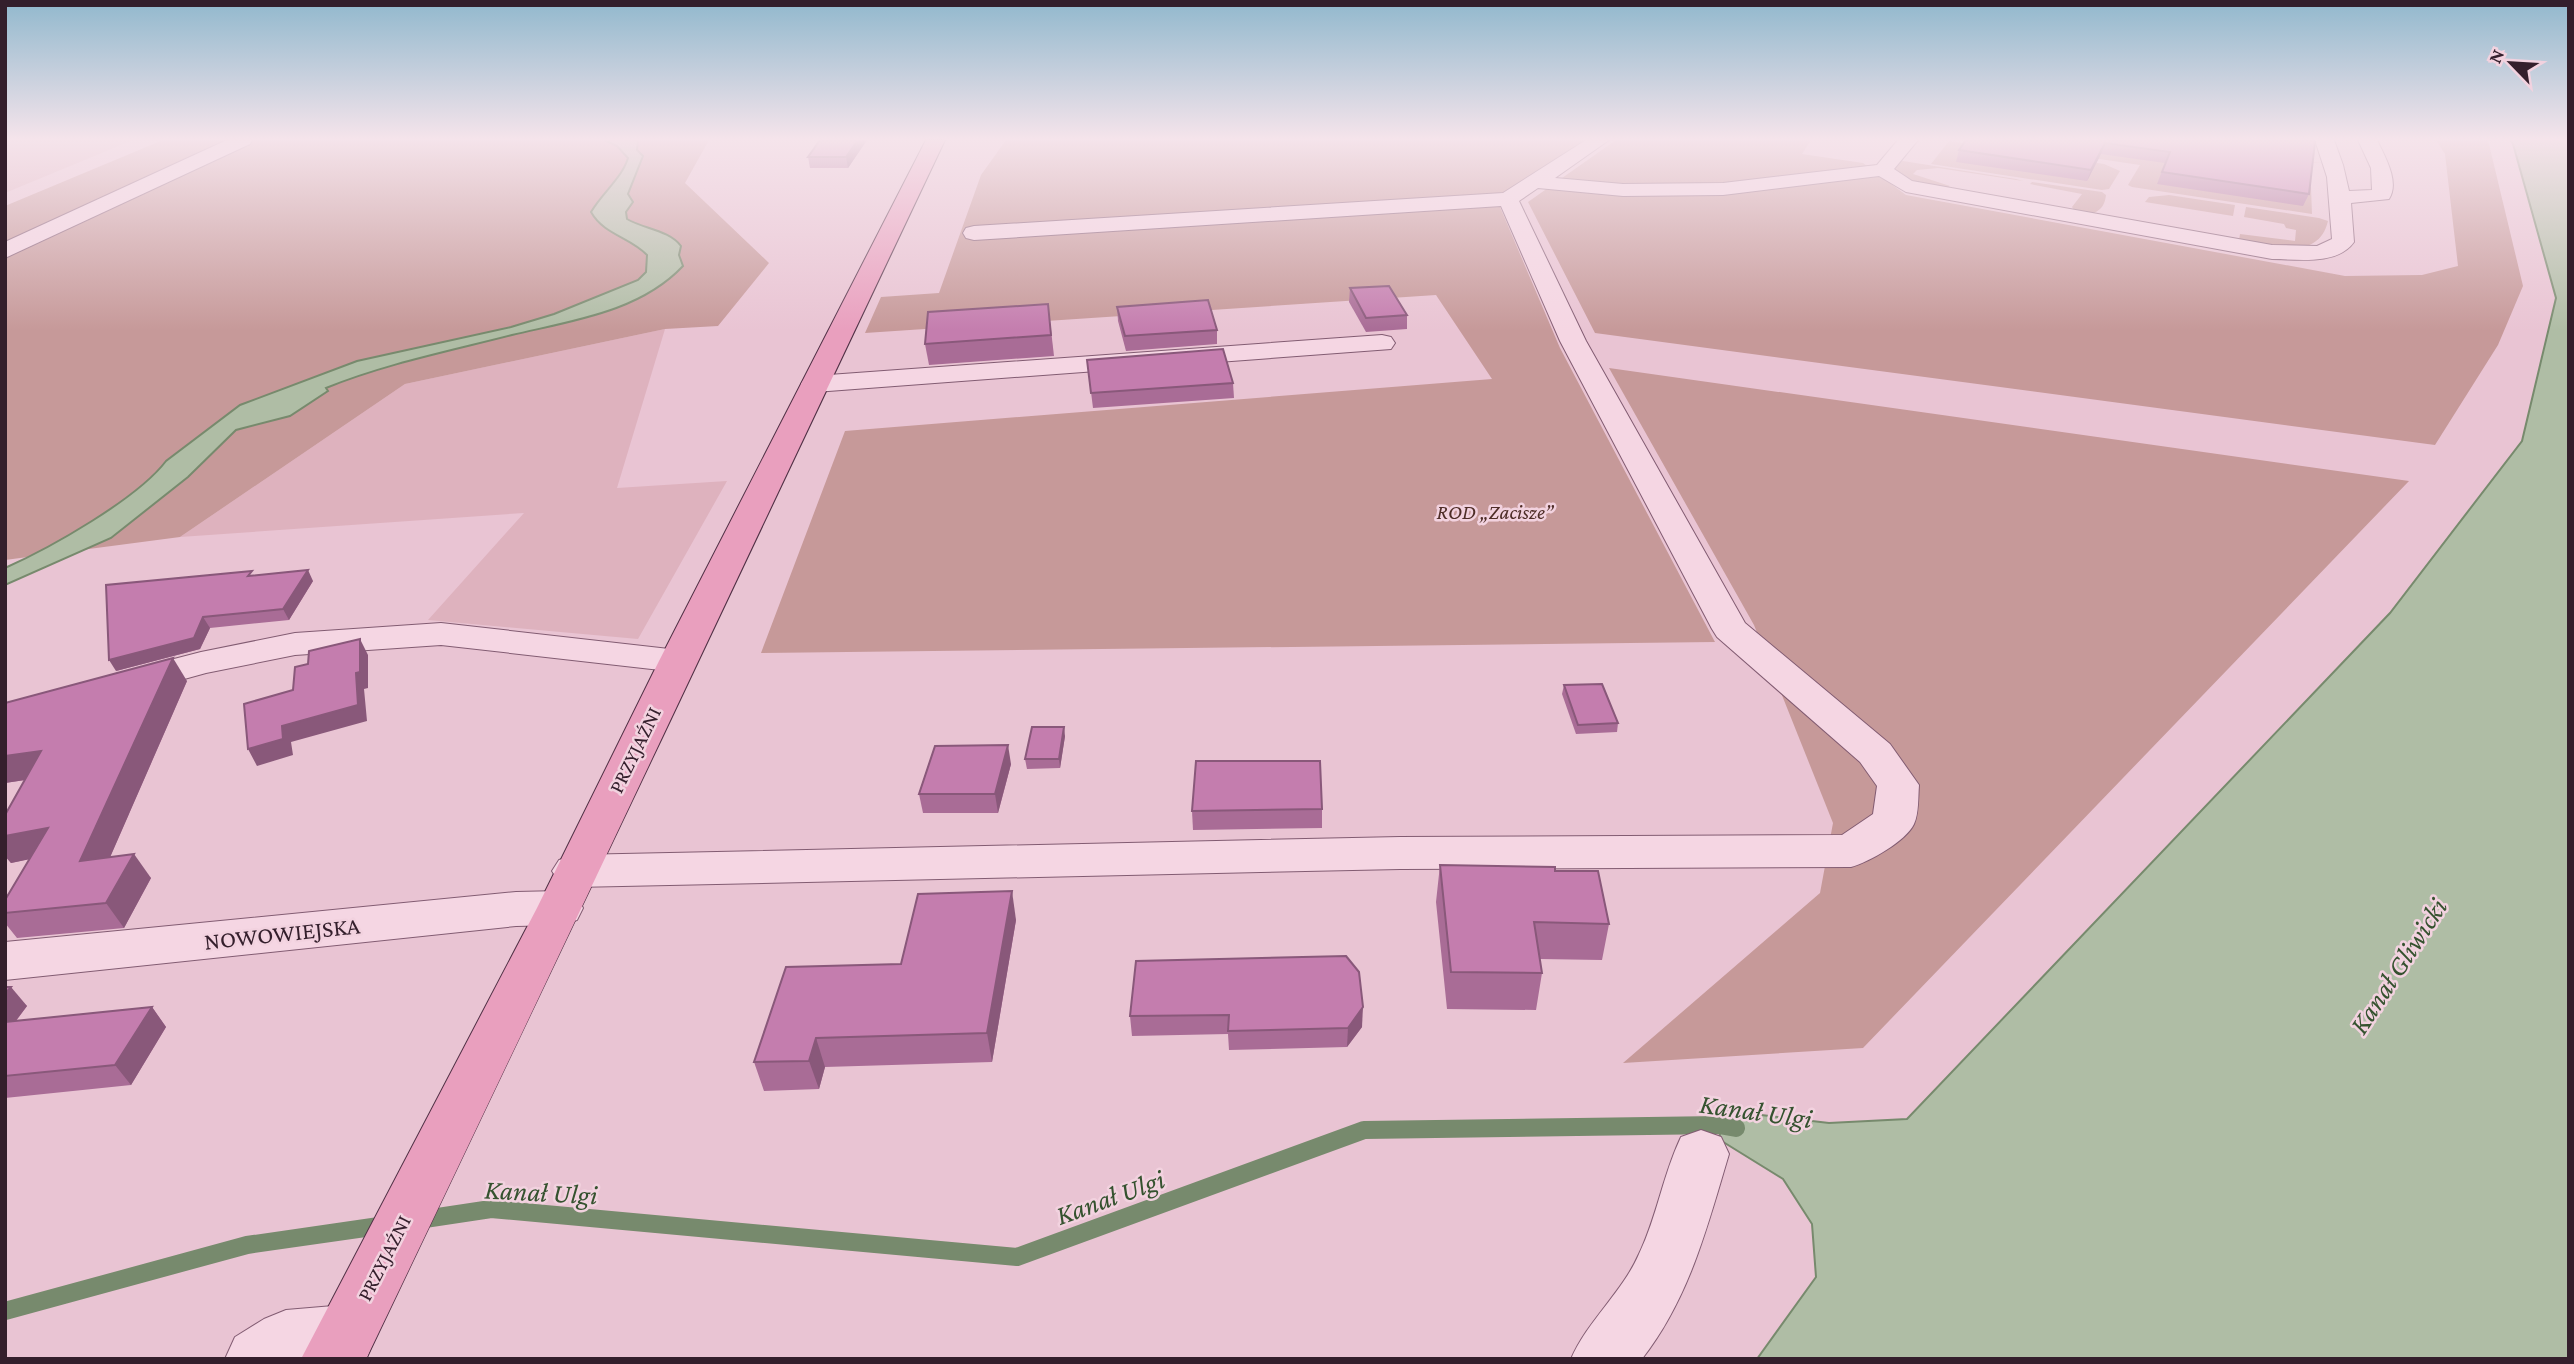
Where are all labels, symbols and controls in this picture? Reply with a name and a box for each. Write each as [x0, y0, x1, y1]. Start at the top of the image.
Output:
north arrow [2476, 28, 2546, 98]
text: N [2484, 46, 2508, 66]
park label: ROD „Zacisze” [1437, 500, 1555, 524]
street label: PRZYJAŹNI [604, 703, 666, 797]
water label: Kanał Gliwicki [2343, 892, 2454, 1040]
street label: NOWOWIEJSKA [203, 911, 362, 955]
water label: Kanał Ulgi [1698, 1088, 1815, 1134]
water label: Kanał Ulgi [1051, 1163, 1169, 1231]
water label: Kanał Ulgi [484, 1174, 599, 1210]
street label: PRZYJAŹNI [352, 1211, 416, 1305]

